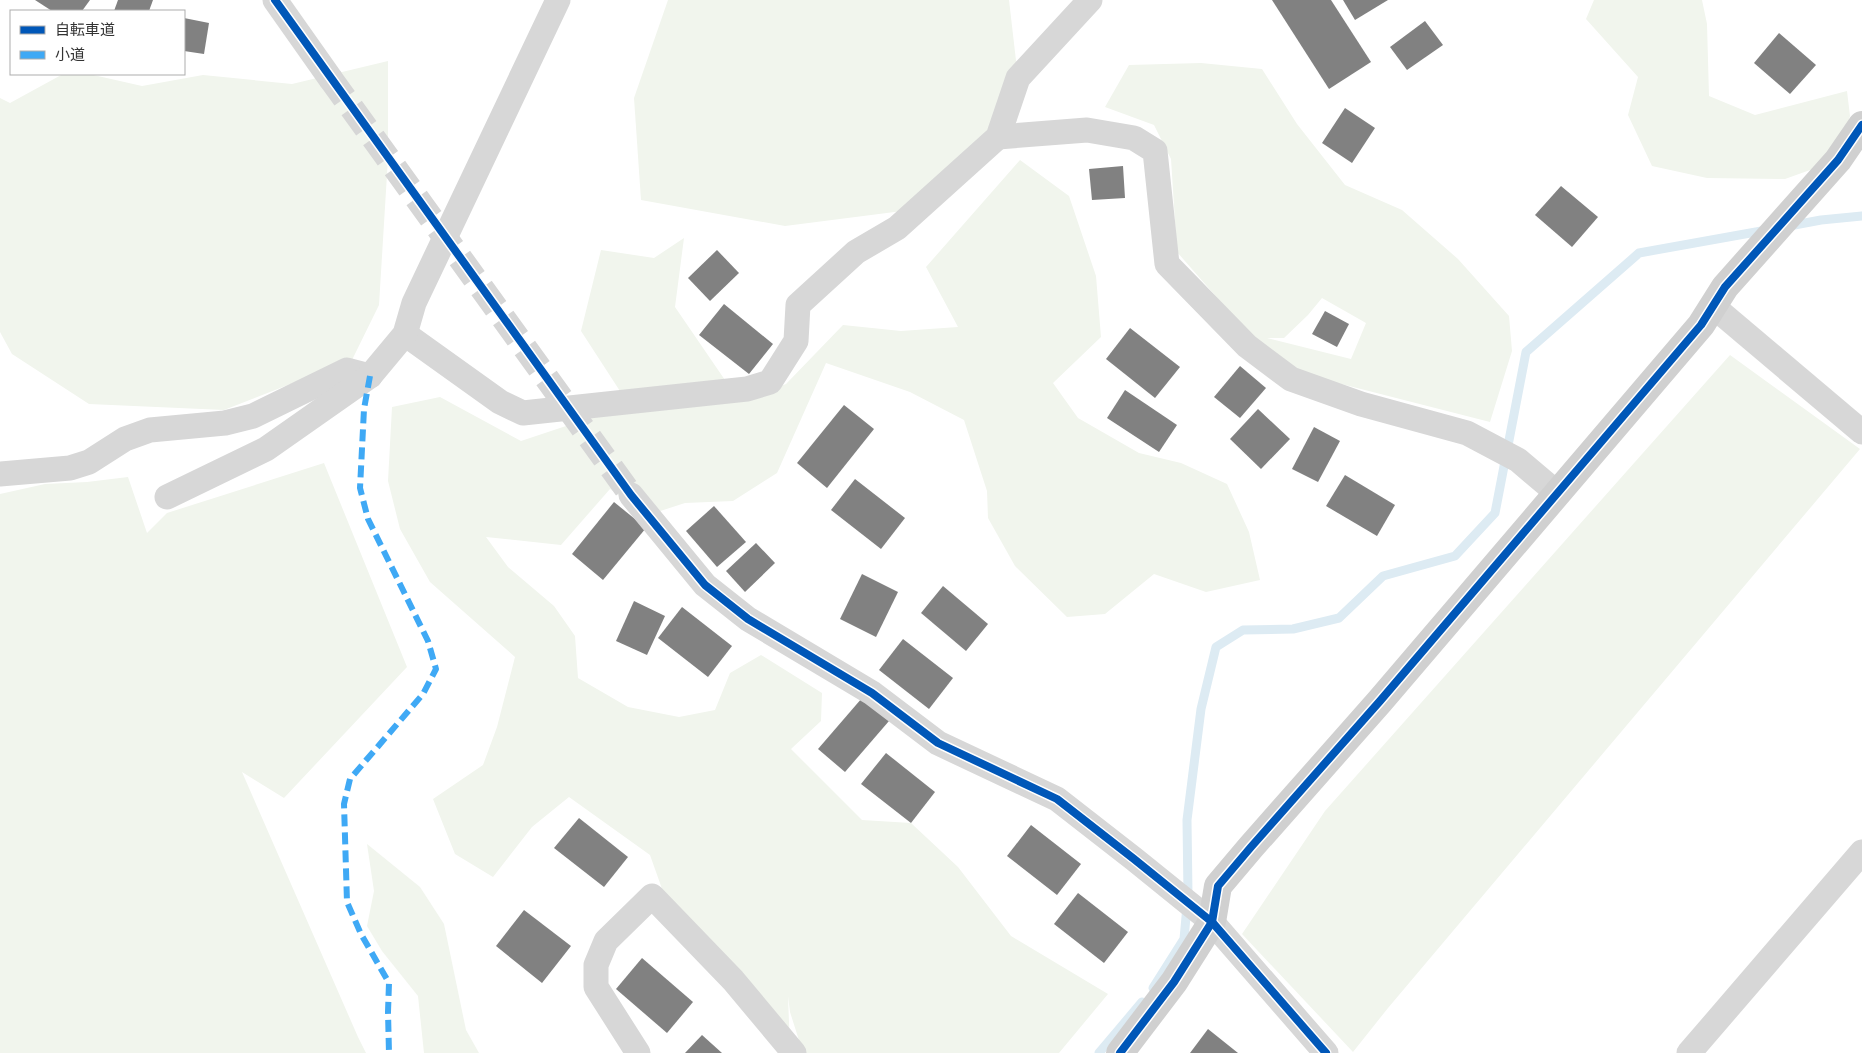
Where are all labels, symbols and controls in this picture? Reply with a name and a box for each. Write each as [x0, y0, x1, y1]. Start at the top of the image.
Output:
legend [10, 10, 185, 75]
text: 自転車道 [55, 19, 115, 40]
text: 小道 [55, 44, 85, 65]

